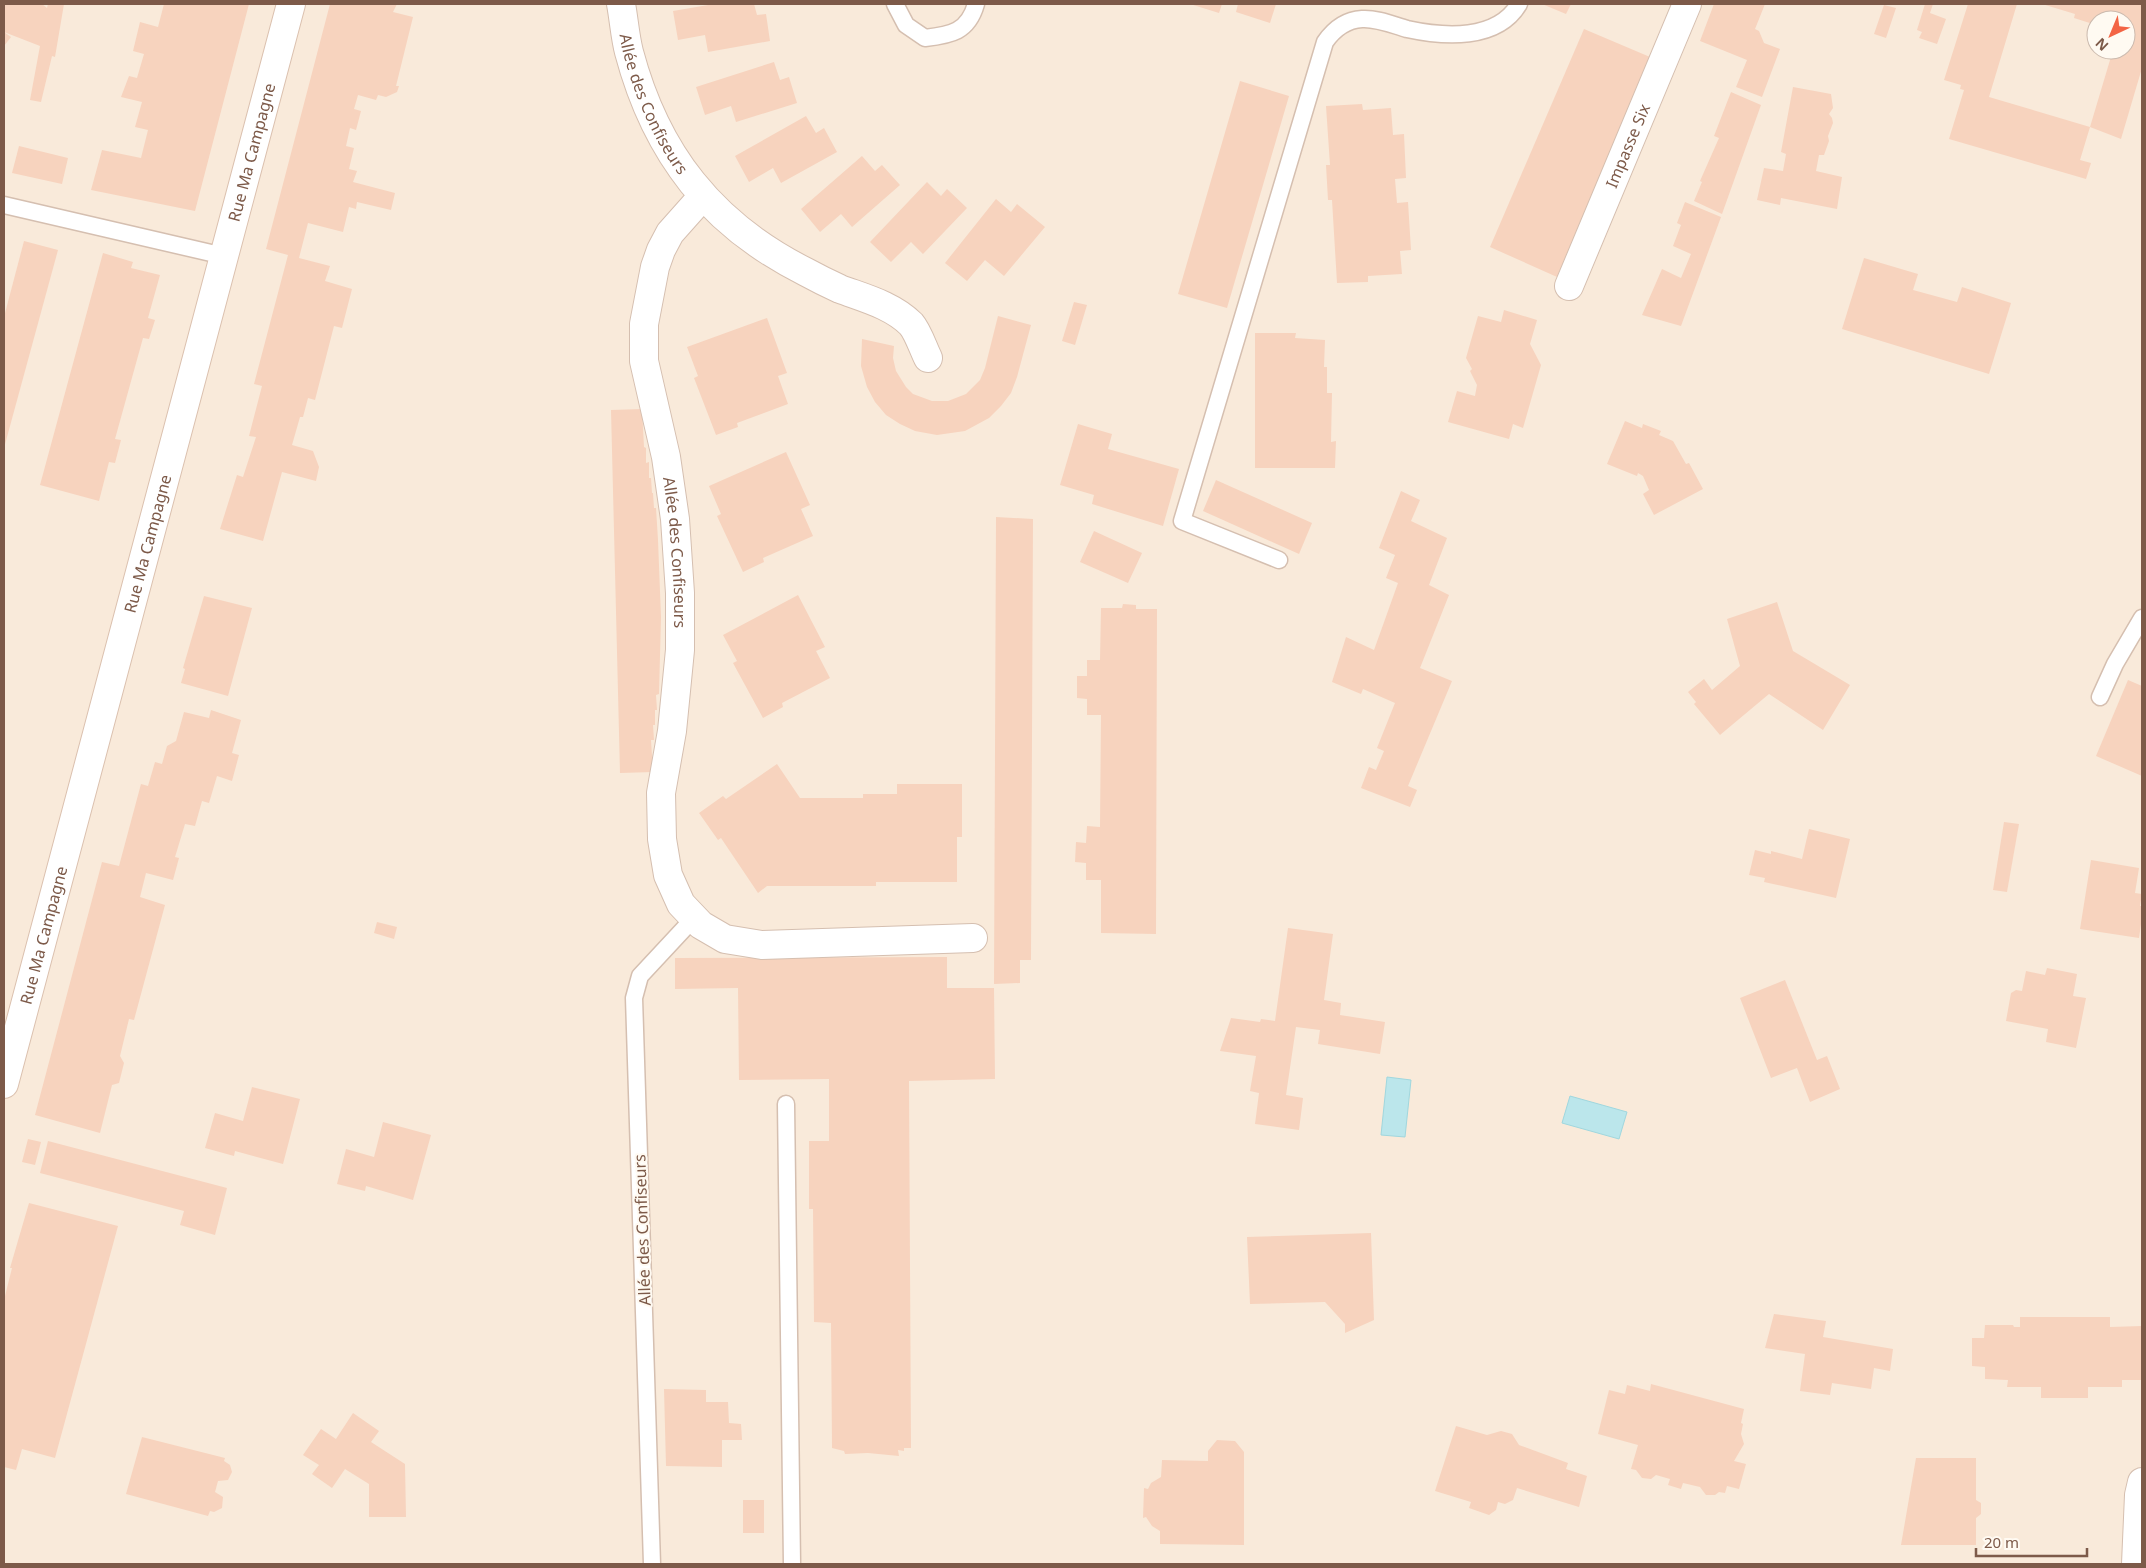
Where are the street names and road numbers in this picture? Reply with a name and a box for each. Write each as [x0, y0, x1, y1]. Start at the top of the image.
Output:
street label: Allée des Confiseurs [615, 32, 693, 179]
street label: Rue Ma Campagne [223, 81, 280, 224]
street label: Impasse Six [1600, 100, 1655, 191]
street label: Rue Ma Campagne [119, 472, 176, 615]
street label: Allée des Confiseurs [658, 475, 691, 628]
street label: Rue Ma Campagne [15, 864, 72, 1007]
street label: Allée des Confiseurs [628, 1154, 656, 1306]

